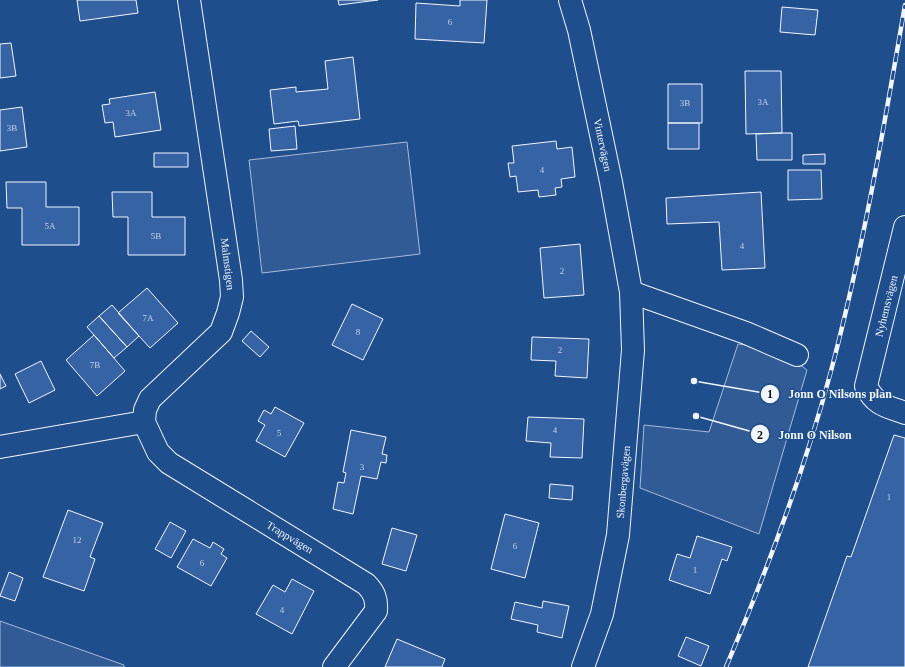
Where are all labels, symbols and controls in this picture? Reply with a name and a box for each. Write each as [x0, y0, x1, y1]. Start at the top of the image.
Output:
house number: 6 [448, 17, 453, 27]
house number: 3A [758, 97, 769, 107]
house number: 3B [680, 98, 690, 108]
house number: 3A [126, 108, 137, 118]
street label: Vintervägen [592, 117, 615, 173]
house number: 3B [7, 123, 17, 133]
house number: 4 [540, 165, 545, 175]
house number: 5A [45, 221, 56, 231]
house number: 5B [151, 231, 161, 241]
street label: Malmstigen [219, 237, 237, 291]
house number: 4 [740, 241, 745, 251]
house number: 2 [560, 266, 564, 276]
street label: Nyhemsvägen [873, 274, 900, 338]
house number: 7A [143, 313, 154, 323]
house number: 8 [356, 327, 361, 337]
house number: 2 [558, 345, 562, 355]
house number: 7B [90, 360, 100, 370]
callout: Jonn O Nilsons plan [760, 382, 900, 406]
text: 1 [767, 387, 773, 401]
text: Jonn O Nilsons plan [788, 387, 892, 401]
callout: Jonn O Nilson [750, 422, 860, 446]
house number: 4 [553, 425, 558, 435]
house number: 5 [277, 428, 282, 438]
text: 2 [757, 428, 763, 442]
text: Jonn O Nilson [778, 428, 852, 442]
street label: Skonbergavägen [614, 445, 632, 519]
house number: 3 [360, 462, 365, 472]
house number: 1 [887, 492, 891, 502]
street label: Trappvägen [265, 518, 316, 556]
house number: 12 [73, 535, 82, 545]
house number: 6 [513, 541, 518, 551]
house number: 6 [200, 558, 205, 568]
house number: 1 [693, 565, 697, 575]
house number: 4 [280, 605, 285, 615]

